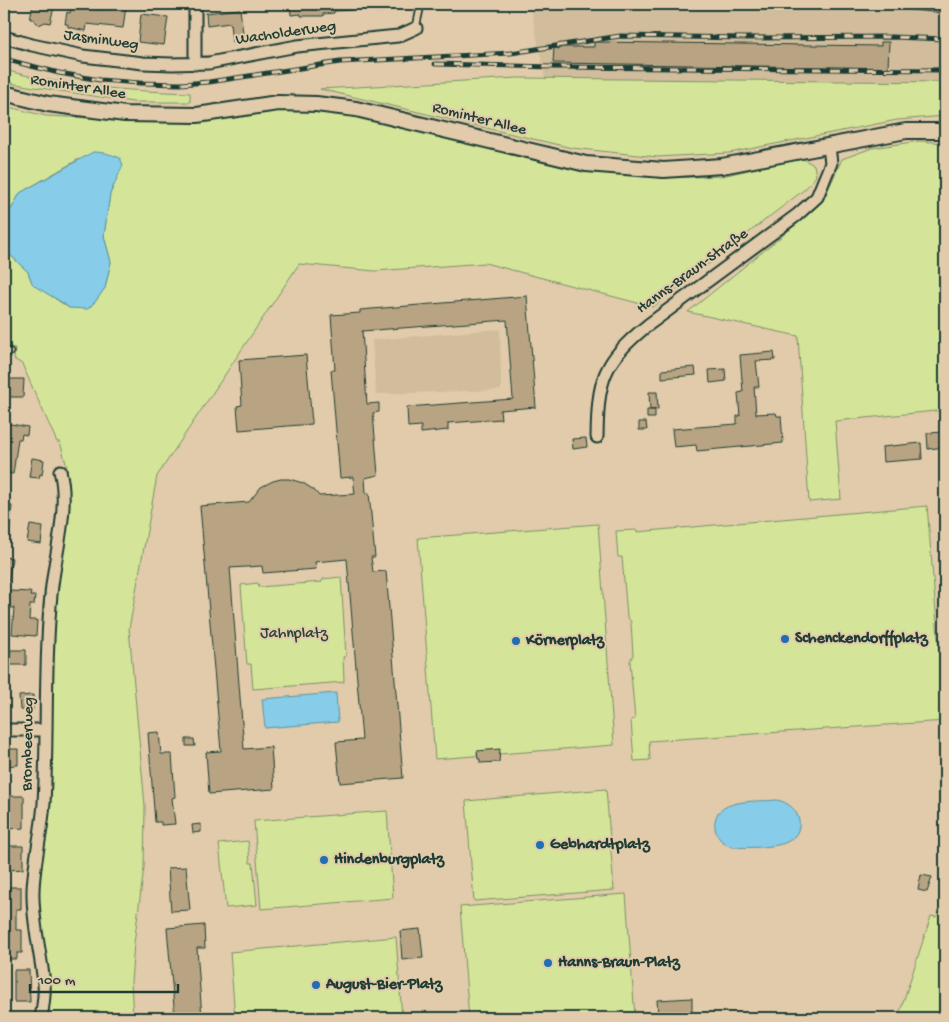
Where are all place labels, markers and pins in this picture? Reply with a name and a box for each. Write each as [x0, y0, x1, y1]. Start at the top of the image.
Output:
place label: Schenckendorffplatz [795, 629, 929, 649]
place label: Körnerplatz [525, 632, 605, 651]
marker: Schenckendorffplatz [779, 633, 791, 645]
marker: Körnerplatz [510, 635, 522, 647]
place label: Gebhardtplatz [550, 836, 651, 855]
marker: Gebhardtplatz [534, 839, 546, 851]
place label: Hindenburgplatz [334, 851, 445, 870]
marker: Hindenburgplatz [318, 854, 330, 866]
place label: Hanns-Braun-Platz [558, 954, 681, 973]
marker: Hanns-Braun-Platz [542, 957, 554, 969]
place label: August-Bier-Platz [325, 976, 443, 995]
marker: August-Bier-Platz [310, 979, 322, 991]

